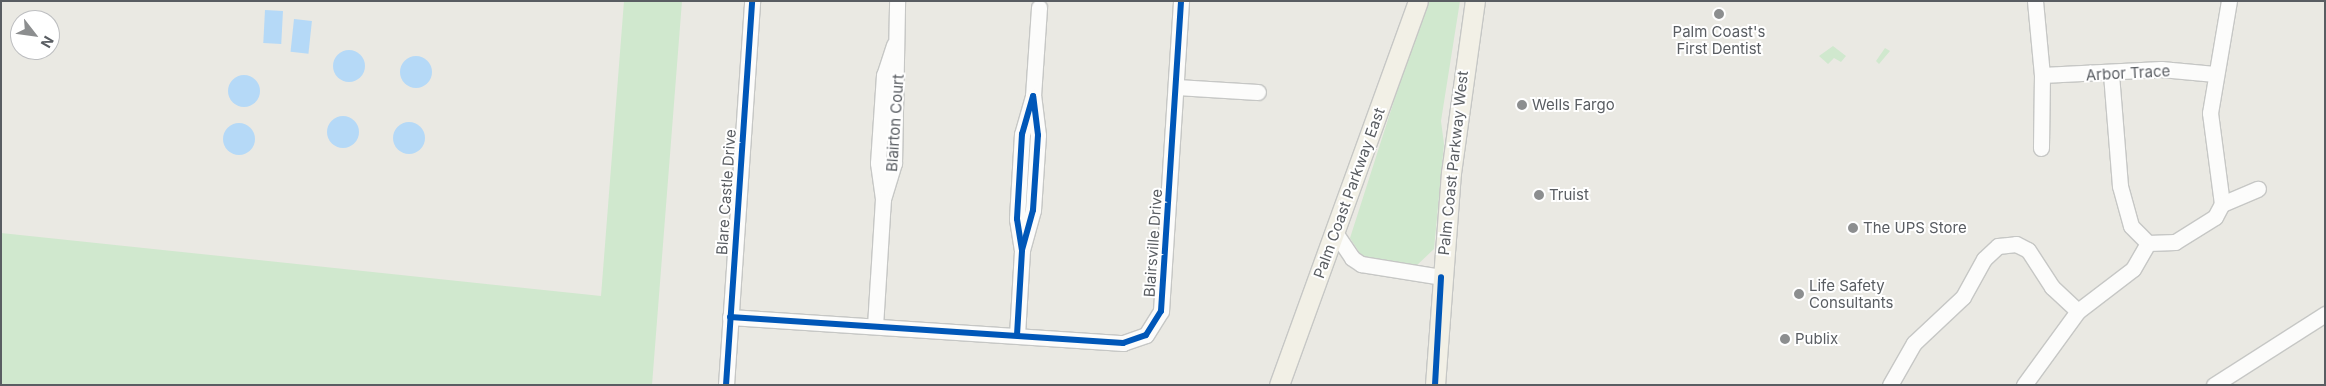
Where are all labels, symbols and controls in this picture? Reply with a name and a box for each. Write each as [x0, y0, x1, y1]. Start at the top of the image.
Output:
marker: Palm Coast's First Dentist [1713, 8, 1725, 20]
north arrow [10, 10, 60, 60]
place label: Palm Coast's First Dentist [1673, 22, 1765, 57]
text: N [38, 33, 58, 51]
street label: Arbor Trace [2085, 62, 2171, 84]
street label: Palm Coast Parkway West [1434, 70, 1472, 256]
street label: Blairton Court [883, 74, 907, 172]
place label: Wells Fargo [1532, 96, 1615, 114]
marker: Wells Fargo [1516, 99, 1528, 111]
street label: Palm Coast Parkway East [1310, 105, 1388, 281]
street label: Blare Castle Drive [713, 128, 739, 256]
place label: Truist [1549, 186, 1589, 204]
street label: Blairsville Drive [1140, 188, 1166, 298]
marker: Truist [1533, 189, 1545, 201]
place label: The UPS Store [1863, 219, 1967, 237]
marker: The UPS Store [1847, 222, 1859, 234]
place label: Life Safety Consultants [1809, 276, 1893, 311]
marker: Life Safety Consultants [1793, 288, 1805, 300]
place label: Publix [1795, 330, 1838, 348]
marker: Publix [1779, 333, 1791, 345]

